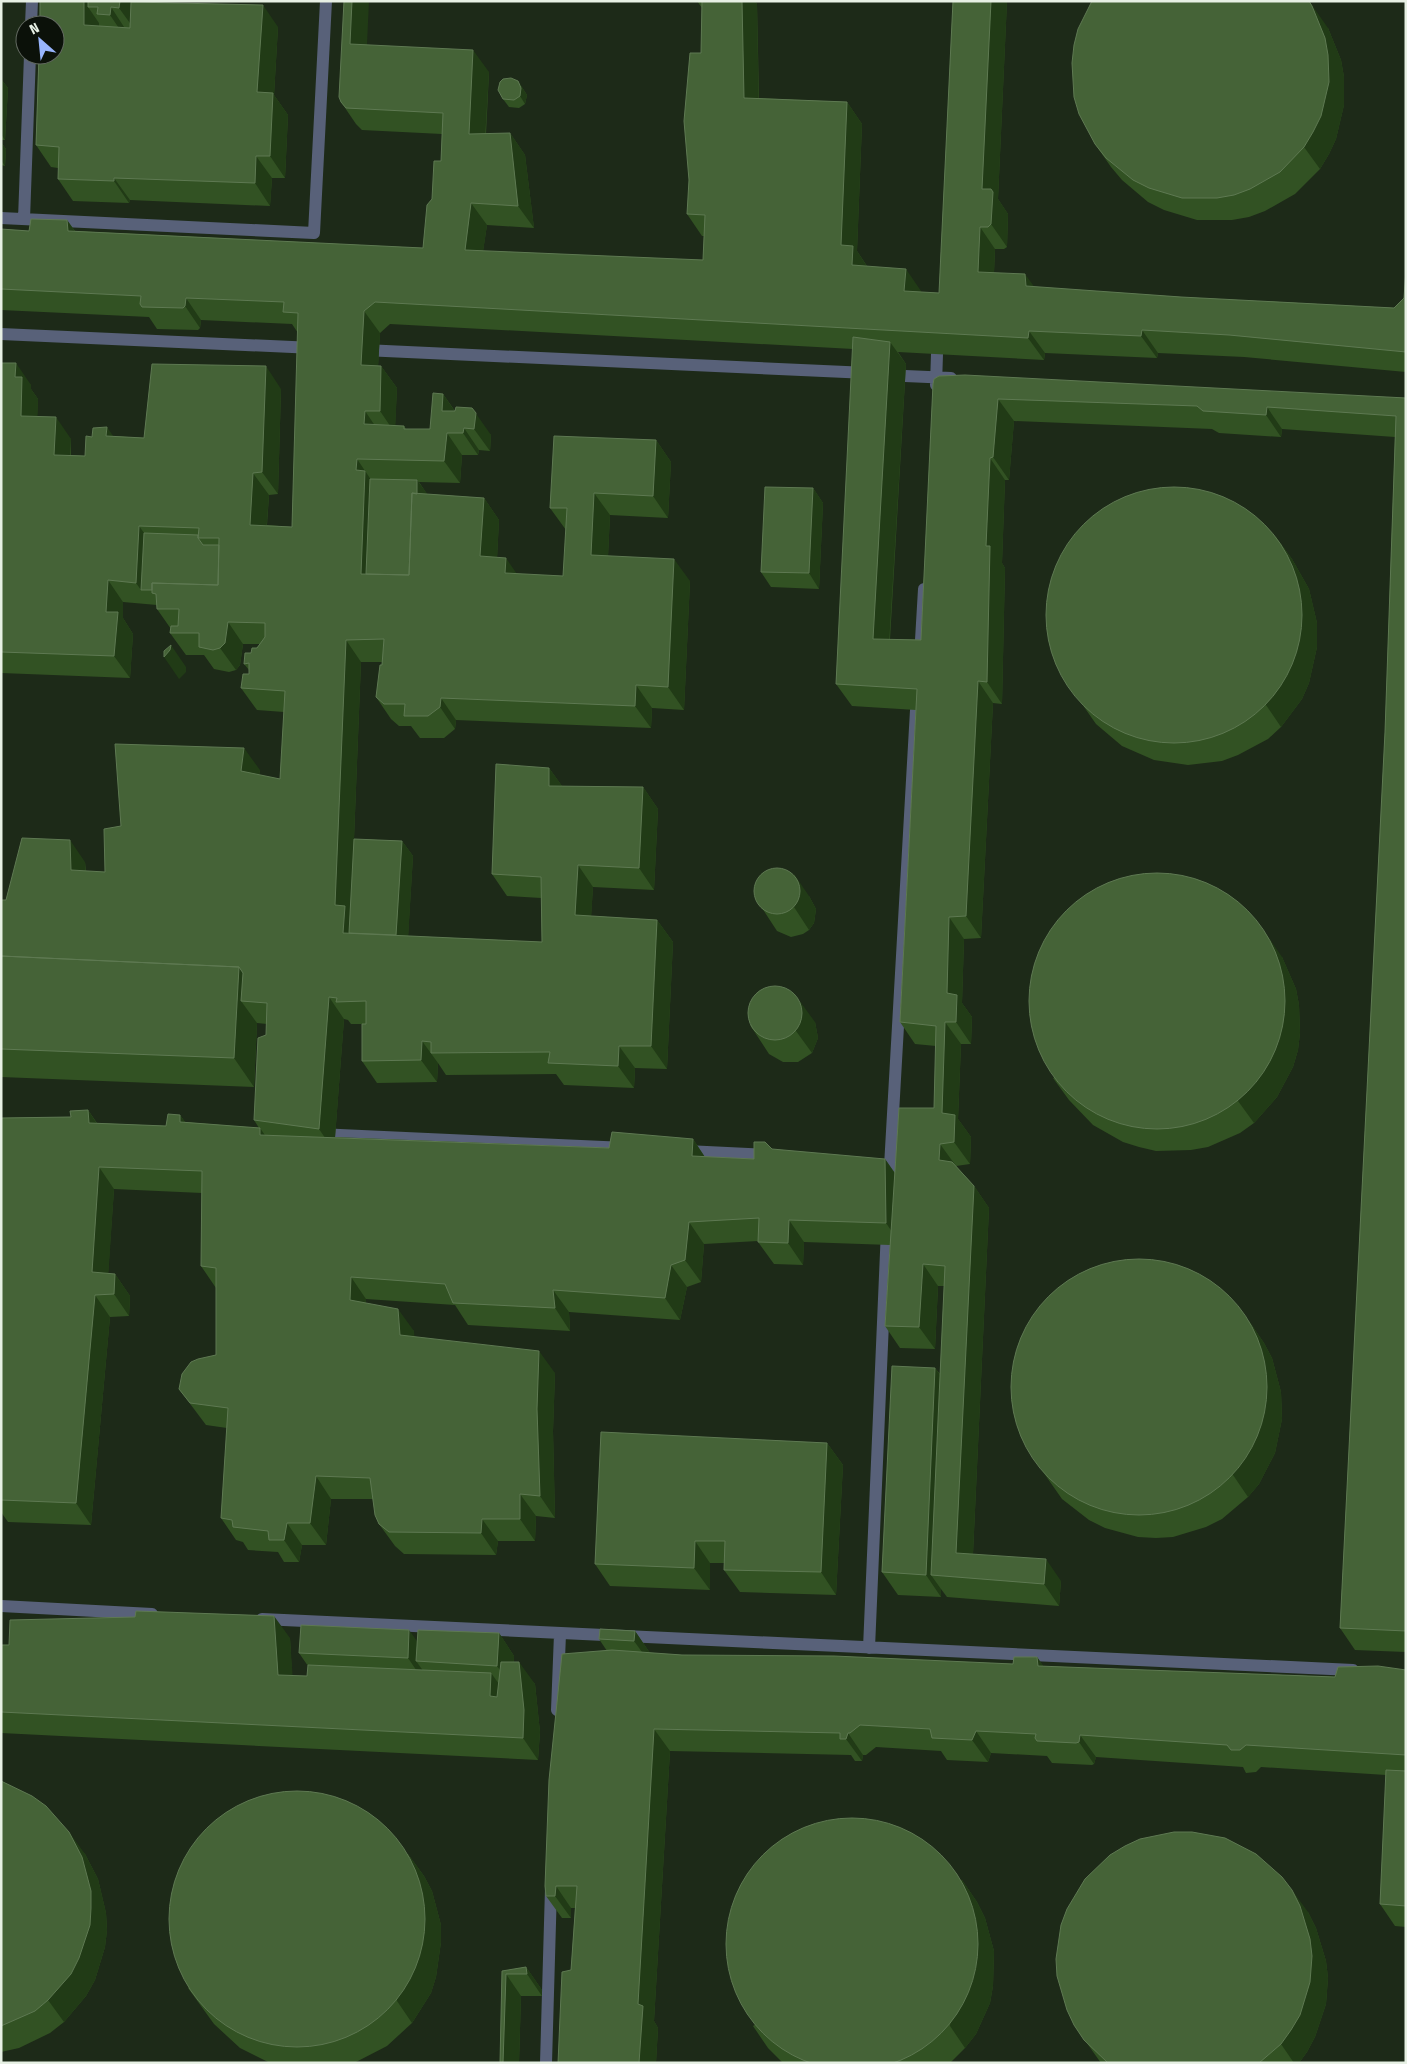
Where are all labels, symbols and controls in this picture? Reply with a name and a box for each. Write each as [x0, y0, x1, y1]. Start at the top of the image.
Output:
north arrow [15, 15, 65, 65]
text: N [27, 19, 42, 38]

